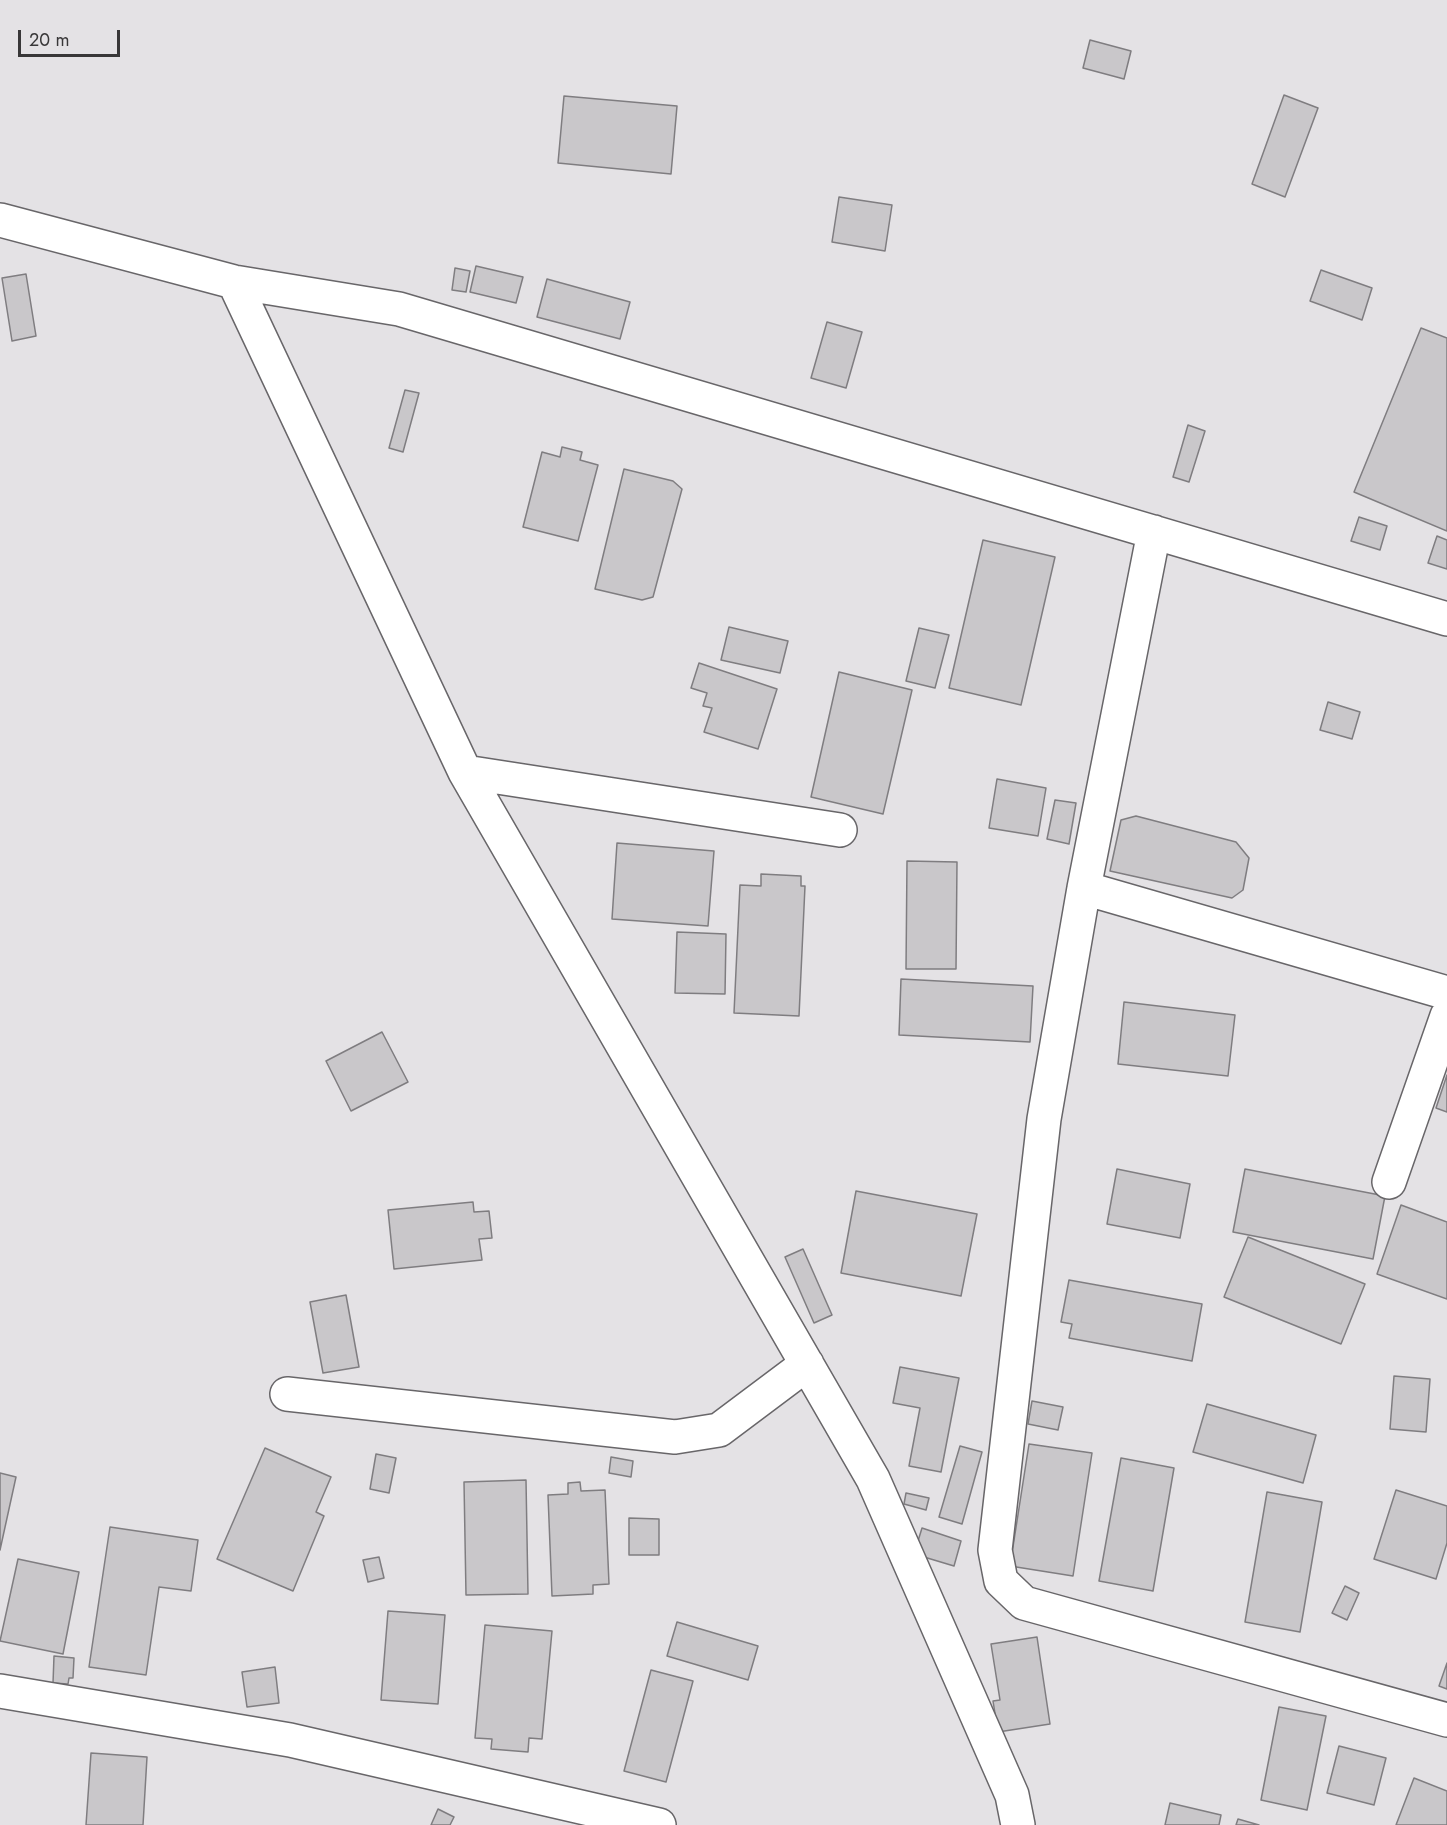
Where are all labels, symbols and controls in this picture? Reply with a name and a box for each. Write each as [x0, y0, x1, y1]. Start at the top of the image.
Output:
scale bar [21, 18, 123, 56]
text: 20 m [29, 27, 69, 53]

